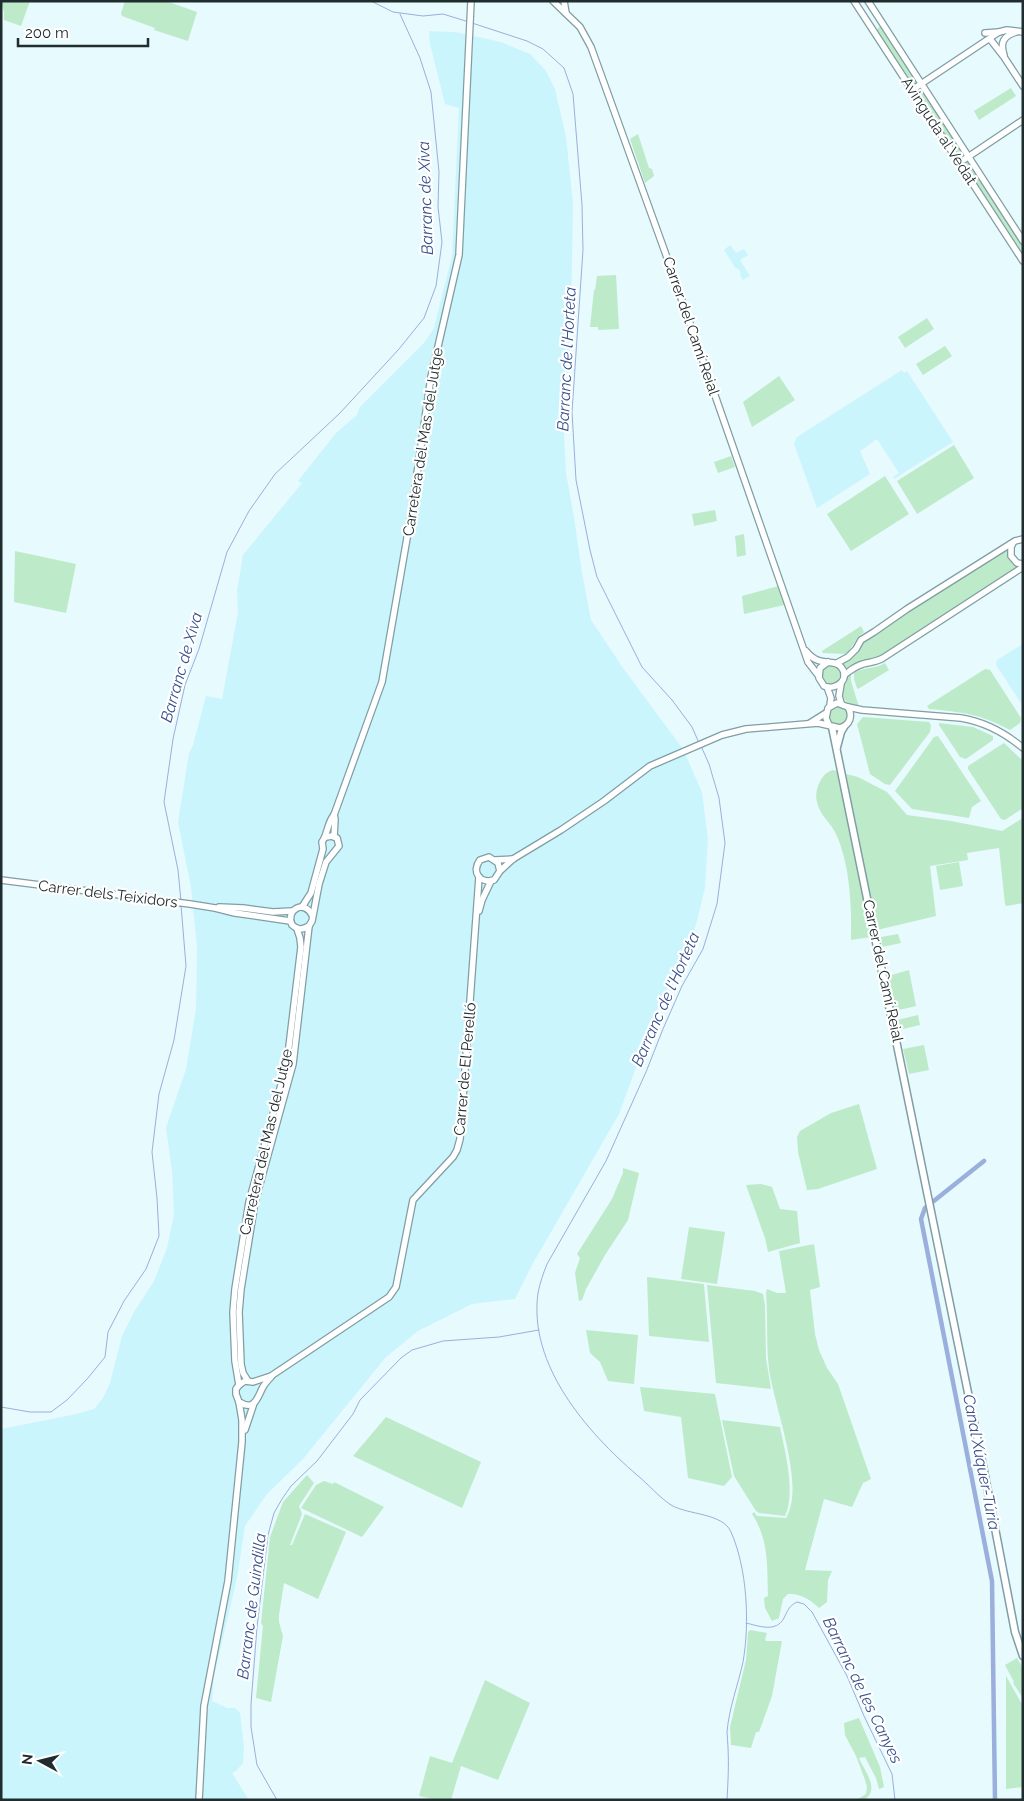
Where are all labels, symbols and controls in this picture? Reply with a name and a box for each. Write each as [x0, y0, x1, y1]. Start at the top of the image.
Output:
scale bar [18, 15, 148, 47]
text: 200 m [25, 24, 69, 42]
street label: Avinguda al Vedat [897, 74, 981, 188]
water label: Barranc de Xiva [414, 140, 437, 255]
street label: Carrer del Camí Reial [659, 254, 723, 398]
water label: Barranc de l'Horteta [553, 286, 580, 432]
street label: Carretera del Mas del Jutge [399, 346, 447, 538]
water label: Barranc de Xiva [157, 609, 206, 724]
street label: Carrer dels Teixidors [37, 877, 179, 911]
street label: Carrer del Camí Reial [859, 898, 907, 1045]
water label: Barranc de l'Horteta [627, 929, 704, 1069]
street label: Carrer de El Perelló [450, 1002, 480, 1136]
street label: Carretera del Mas del Jutge [236, 1047, 296, 1237]
water label: Canal Xúquer-Túria [959, 1393, 1004, 1532]
water label: Barranc de Guindilla [233, 1532, 270, 1680]
water label: Barranc de les Canyes [819, 1614, 906, 1767]
north arrow [15, 1736, 65, 1786]
text: N [19, 1753, 36, 1766]

